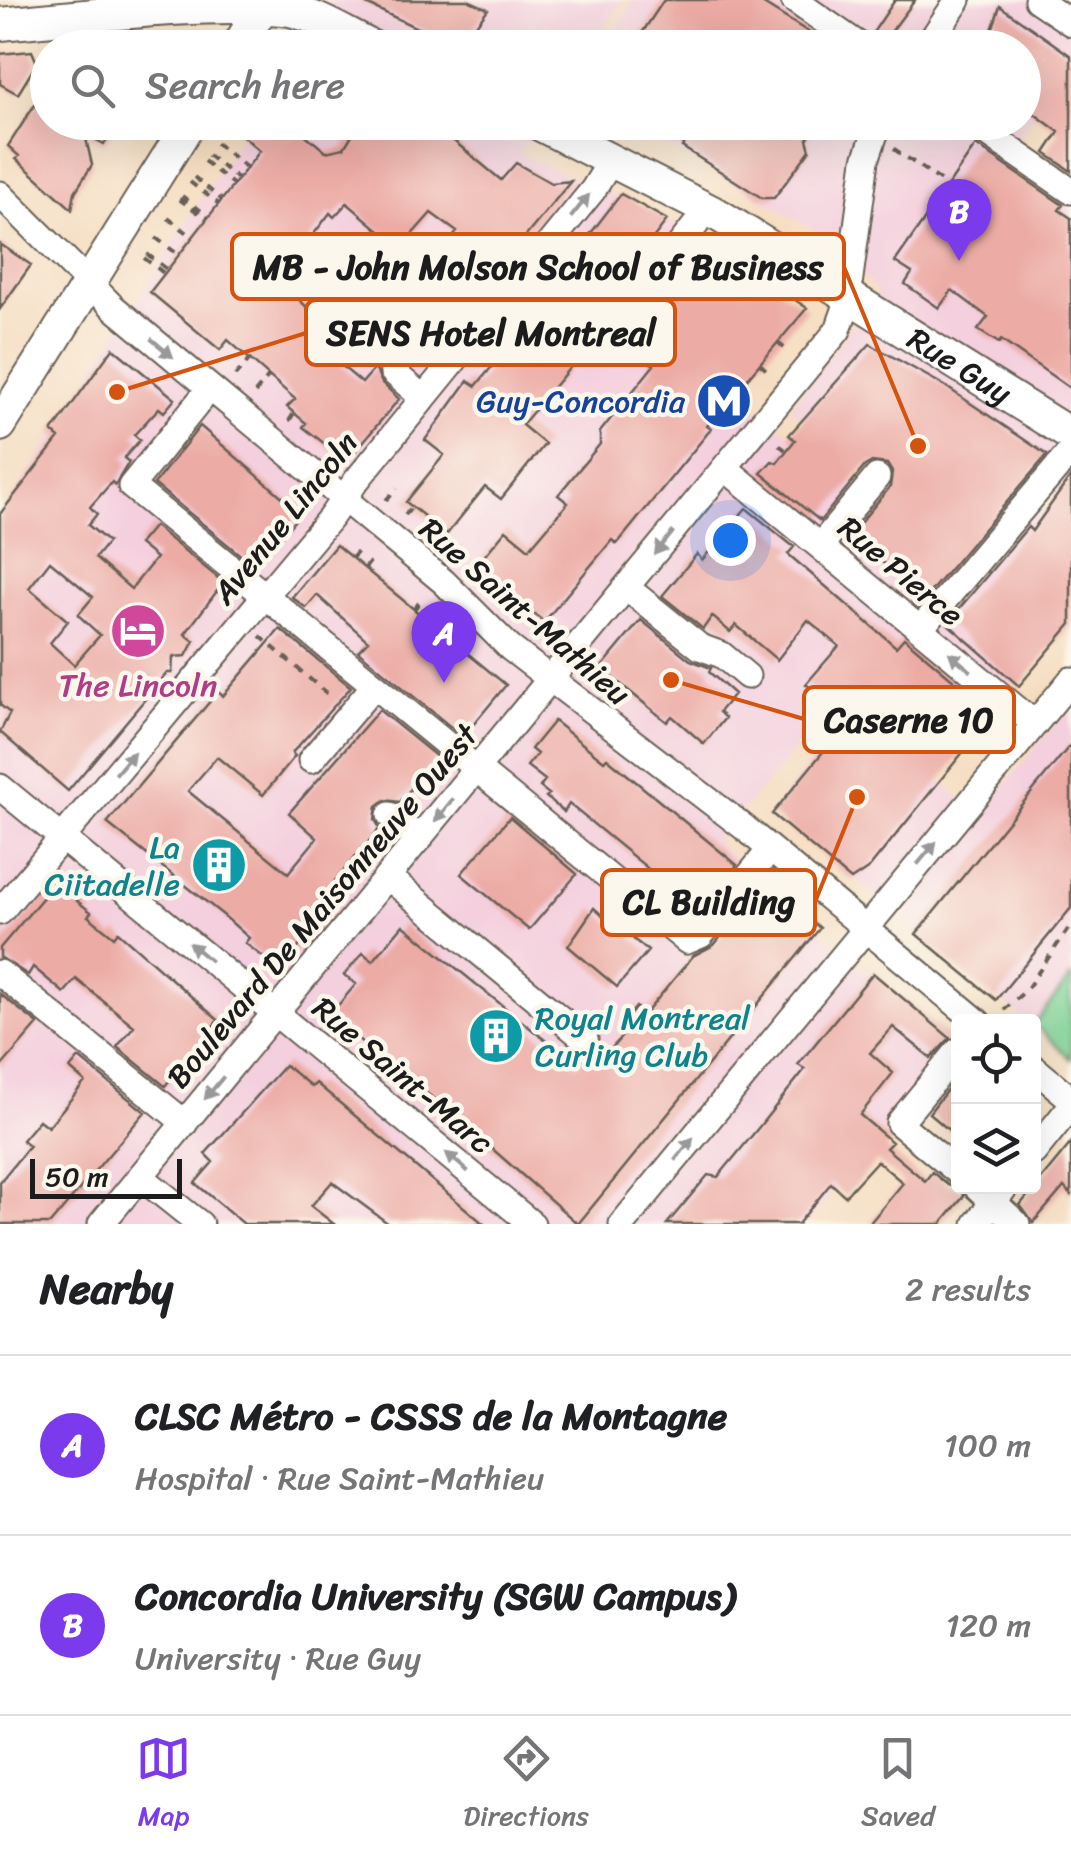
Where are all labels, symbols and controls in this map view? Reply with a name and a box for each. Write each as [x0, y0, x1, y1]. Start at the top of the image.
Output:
search box [30, 30, 1041, 140]
text: Search here [145, 52, 345, 119]
icon: search [65, 58, 120, 113]
pin: B [926, 178, 992, 261]
one-way arrow [569, 193, 590, 219]
callout: MB - John Molson School of Business [232, 234, 844, 299]
text: MB - John Molson School of Business [252, 236, 824, 298]
callout: SENS Hotel Montreal [306, 300, 675, 365]
text: SENS Hotel Montreal [325, 302, 657, 364]
street label: Rue Guy [895, 311, 1024, 421]
one-way arrow [149, 336, 174, 358]
metro station icon: Guy-Concordia [694, 371, 754, 431]
place label: Guy-Concordia [476, 373, 686, 430]
street label: Avenue Lincoln [196, 419, 374, 619]
street label: Rue Pierce [825, 501, 977, 642]
street label: Rue Saint-Mathieu [405, 502, 644, 720]
your location [705, 515, 756, 566]
one-way arrow [654, 531, 675, 556]
pin: A [412, 600, 476, 683]
hotel icon: The Lincoln [108, 601, 168, 661]
one-way arrow [947, 651, 972, 673]
place label: The Lincoln [59, 657, 217, 714]
callout: Caserne 10 [804, 687, 1014, 752]
text: Caserne 10 [823, 689, 994, 751]
street label: Boulevard De Maisonneuve Ouest [152, 710, 494, 1102]
one-way arrow [114, 751, 136, 776]
one-way arrow [434, 797, 456, 822]
place label: La Ciitadelle [44, 819, 180, 913]
building icon: La Ciitadelle [189, 835, 249, 895]
one-way arrow [916, 841, 937, 866]
callout: CL Building [602, 870, 815, 935]
text: CL Building [622, 871, 796, 933]
one-way arrow [188, 941, 213, 963]
street label: Rue Saint-Marc [299, 982, 507, 1169]
place label: Royal Montreal Curling Club [535, 990, 751, 1084]
building icon: Royal Montreal Curling Club [466, 1006, 526, 1066]
map controls [951, 1014, 1041, 1194]
button: locate [951, 1014, 1041, 1104]
one-way arrow [204, 1076, 225, 1101]
button: layers [951, 1104, 1041, 1194]
one-way arrow [673, 1136, 694, 1161]
text: 50 m [45, 1152, 109, 1201]
one-way arrow [444, 1152, 469, 1173]
scale bar [30, 1154, 182, 1198]
text: Nearby [40, 1252, 173, 1326]
text: 2 results [905, 1261, 1031, 1318]
text: CLSC Métro - CSSS de la Montagne [135, 1383, 727, 1450]
text: A [62, 1417, 83, 1474]
text: 100 m [944, 1417, 1031, 1474]
text: Hospital · Rue Saint-Mathieu [135, 1450, 544, 1507]
text: Concordia University (SGW Campus) [135, 1563, 735, 1630]
text: B [62, 1597, 83, 1654]
text: 120 m [946, 1597, 1031, 1654]
text: University · Rue Guy [135, 1630, 421, 1687]
tab: Map [136, 1731, 191, 1840]
tab: Directions [463, 1731, 589, 1840]
tab: Saved [861, 1731, 935, 1840]

